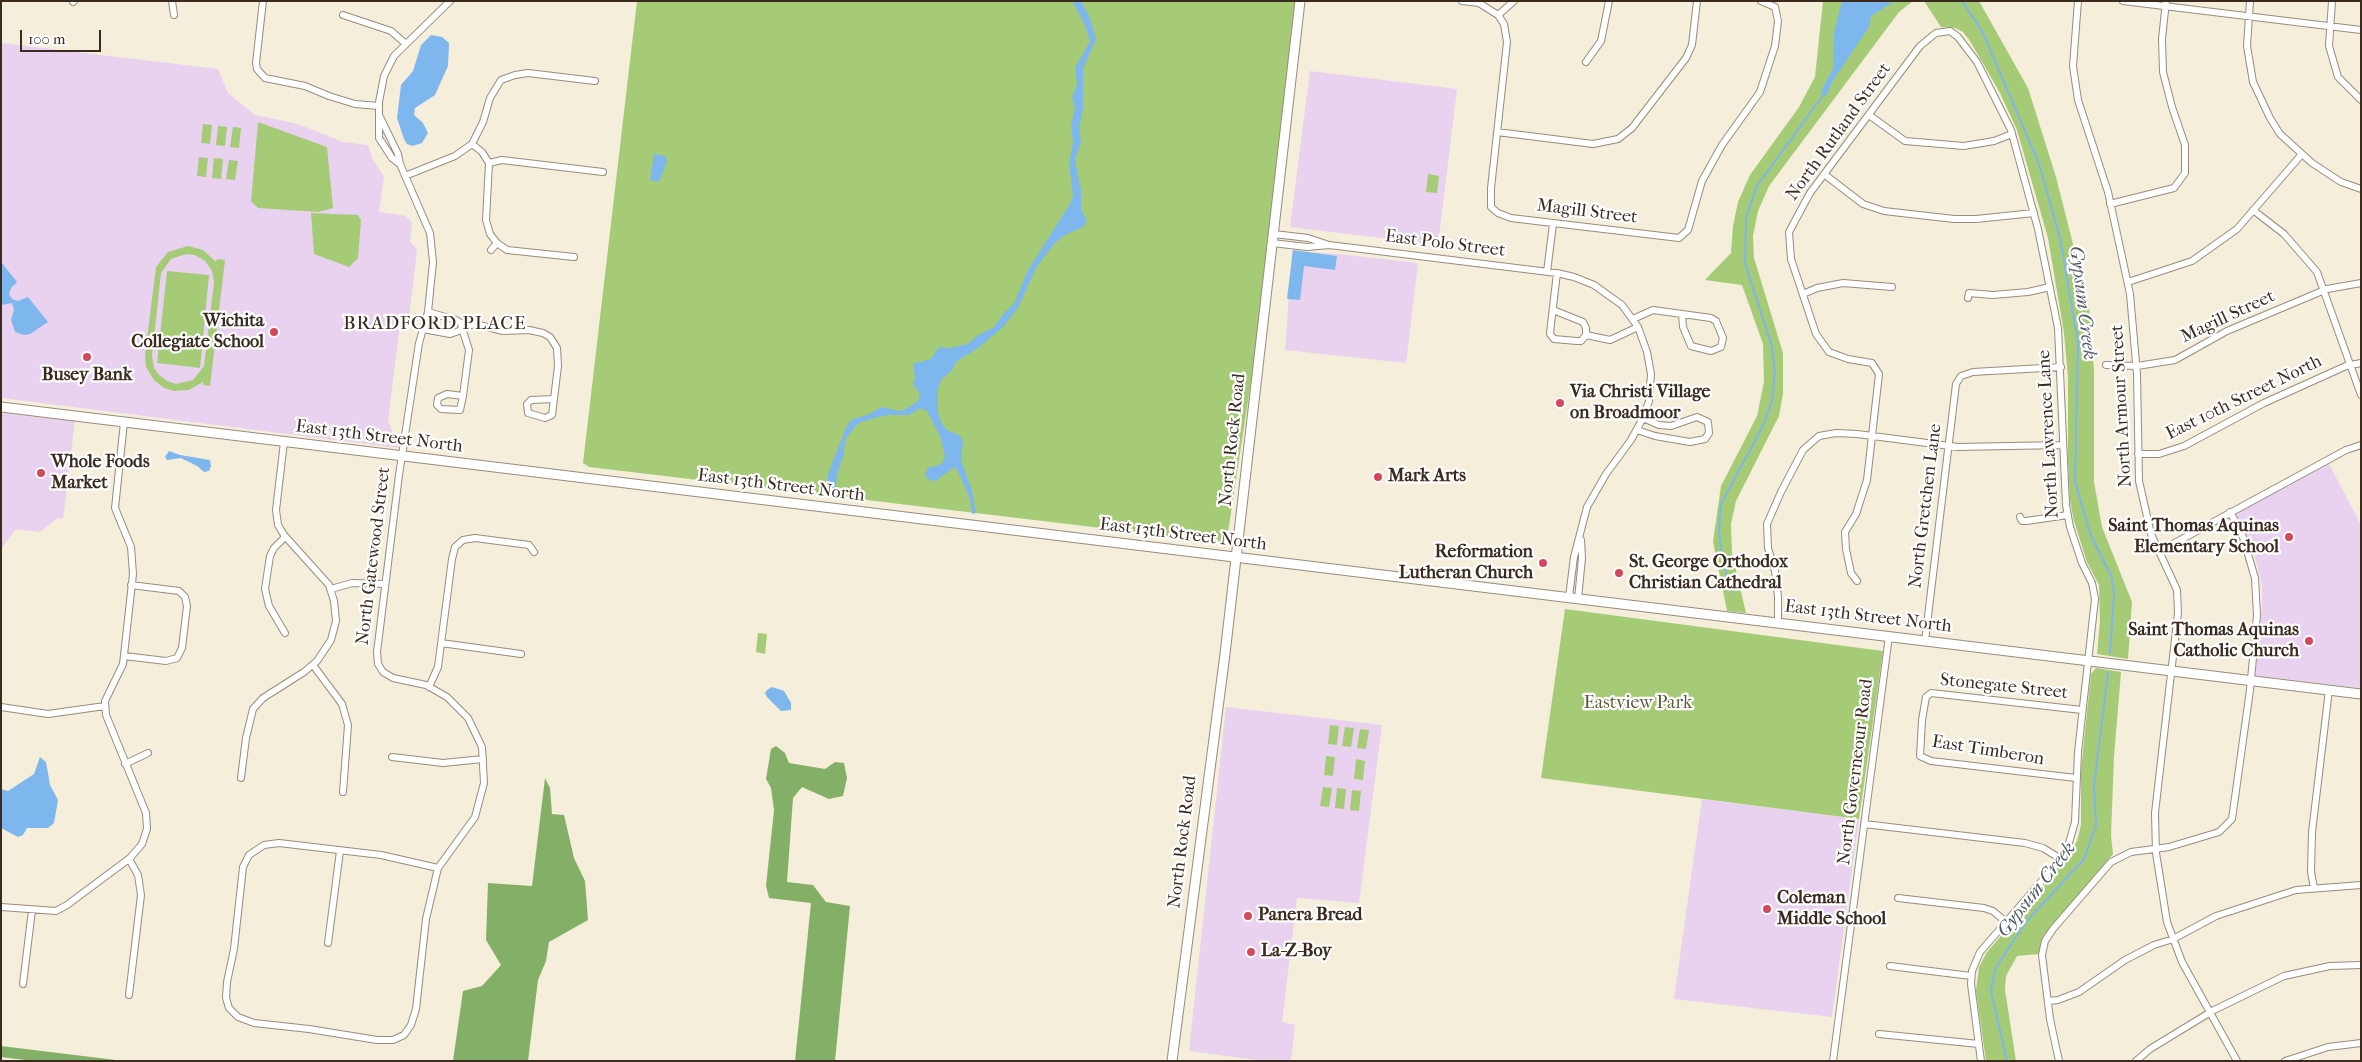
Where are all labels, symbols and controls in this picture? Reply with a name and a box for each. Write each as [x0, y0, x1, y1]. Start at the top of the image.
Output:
scale bar [22, 20, 104, 52]
text: 100 m [28, 30, 66, 48]
street label: North Rutland Street [1782, 59, 1896, 205]
street label: Magill Street [1535, 195, 1639, 229]
street label: East Polo Street [1384, 226, 1506, 262]
water label: Gypsum Creek [2064, 245, 2100, 361]
street label: Magill Street [2178, 286, 2278, 348]
place label: Wichita Collegiate School [131, 311, 264, 354]
district label: BRADFORD PLACE [342, 313, 528, 335]
street label: North Armour Street [2107, 324, 2137, 488]
marker: Wichita Collegiate School [268, 326, 280, 338]
street label: North Lawrence Lane [2034, 349, 2064, 519]
marker: Busey Bank [81, 351, 93, 363]
street label: East 10th Street North [2162, 351, 2326, 445]
place label: Busey Bank [42, 365, 132, 387]
street label: North Rock Road [1215, 372, 1251, 508]
place label: Via Christi Village on Broadmoor [1570, 382, 1710, 424]
marker: Via Christi Village on Broadmoor [1554, 397, 1566, 409]
street label: East 13th Street North [294, 416, 464, 458]
street label: North Gretchen Lane [1905, 422, 1947, 590]
place label: Whole Foods Market [51, 452, 150, 494]
street label: East 13th Street North [696, 465, 866, 507]
street label: North Gatewood Street [352, 466, 396, 646]
place label: Mark Arts [1388, 466, 1466, 488]
marker: Whole Foods Market [35, 467, 47, 479]
marker: Mark Arts [1372, 471, 1384, 483]
street label: East 13th Street North [1098, 514, 1268, 556]
place label: Saint Thomas Aquinas Elementary School [2108, 516, 2279, 558]
marker: Saint Thomas Aquinas Elementary School [2283, 531, 2295, 543]
place label: Reformation Lutheran Church [1399, 542, 1533, 584]
place label: St. George Orthodox Christian Cathedral [1629, 552, 1788, 594]
marker: Reformation Lutheran Church [1537, 557, 1549, 569]
marker: St. George Orthodox Christian Cathedral [1613, 567, 1625, 579]
street label: East 13th Street North [1783, 596, 1953, 638]
place label: Saint Thomas Aquinas Catholic Church [2128, 620, 2299, 662]
marker: Saint Thomas Aquinas Catholic Church [2303, 635, 2315, 647]
street label: Stonegate Street [1939, 670, 2069, 704]
street label: North Governeour Road [1834, 678, 1878, 866]
park label: Eastview Park [1584, 693, 1692, 715]
street label: East Timberon [1930, 731, 2046, 771]
street label: North Rock Road [1164, 774, 1202, 910]
water label: Gypsum Creek [1993, 838, 2081, 942]
place label: Coleman Middle School [1777, 888, 1886, 931]
marker: Coleman Middle School [1761, 903, 1773, 915]
place label: Panera Bread [1258, 905, 1362, 927]
marker: Panera Bread [1242, 910, 1254, 922]
place label: La-Z-Boy [1261, 941, 1332, 963]
marker: La-Z-Boy [1245, 946, 1257, 958]

